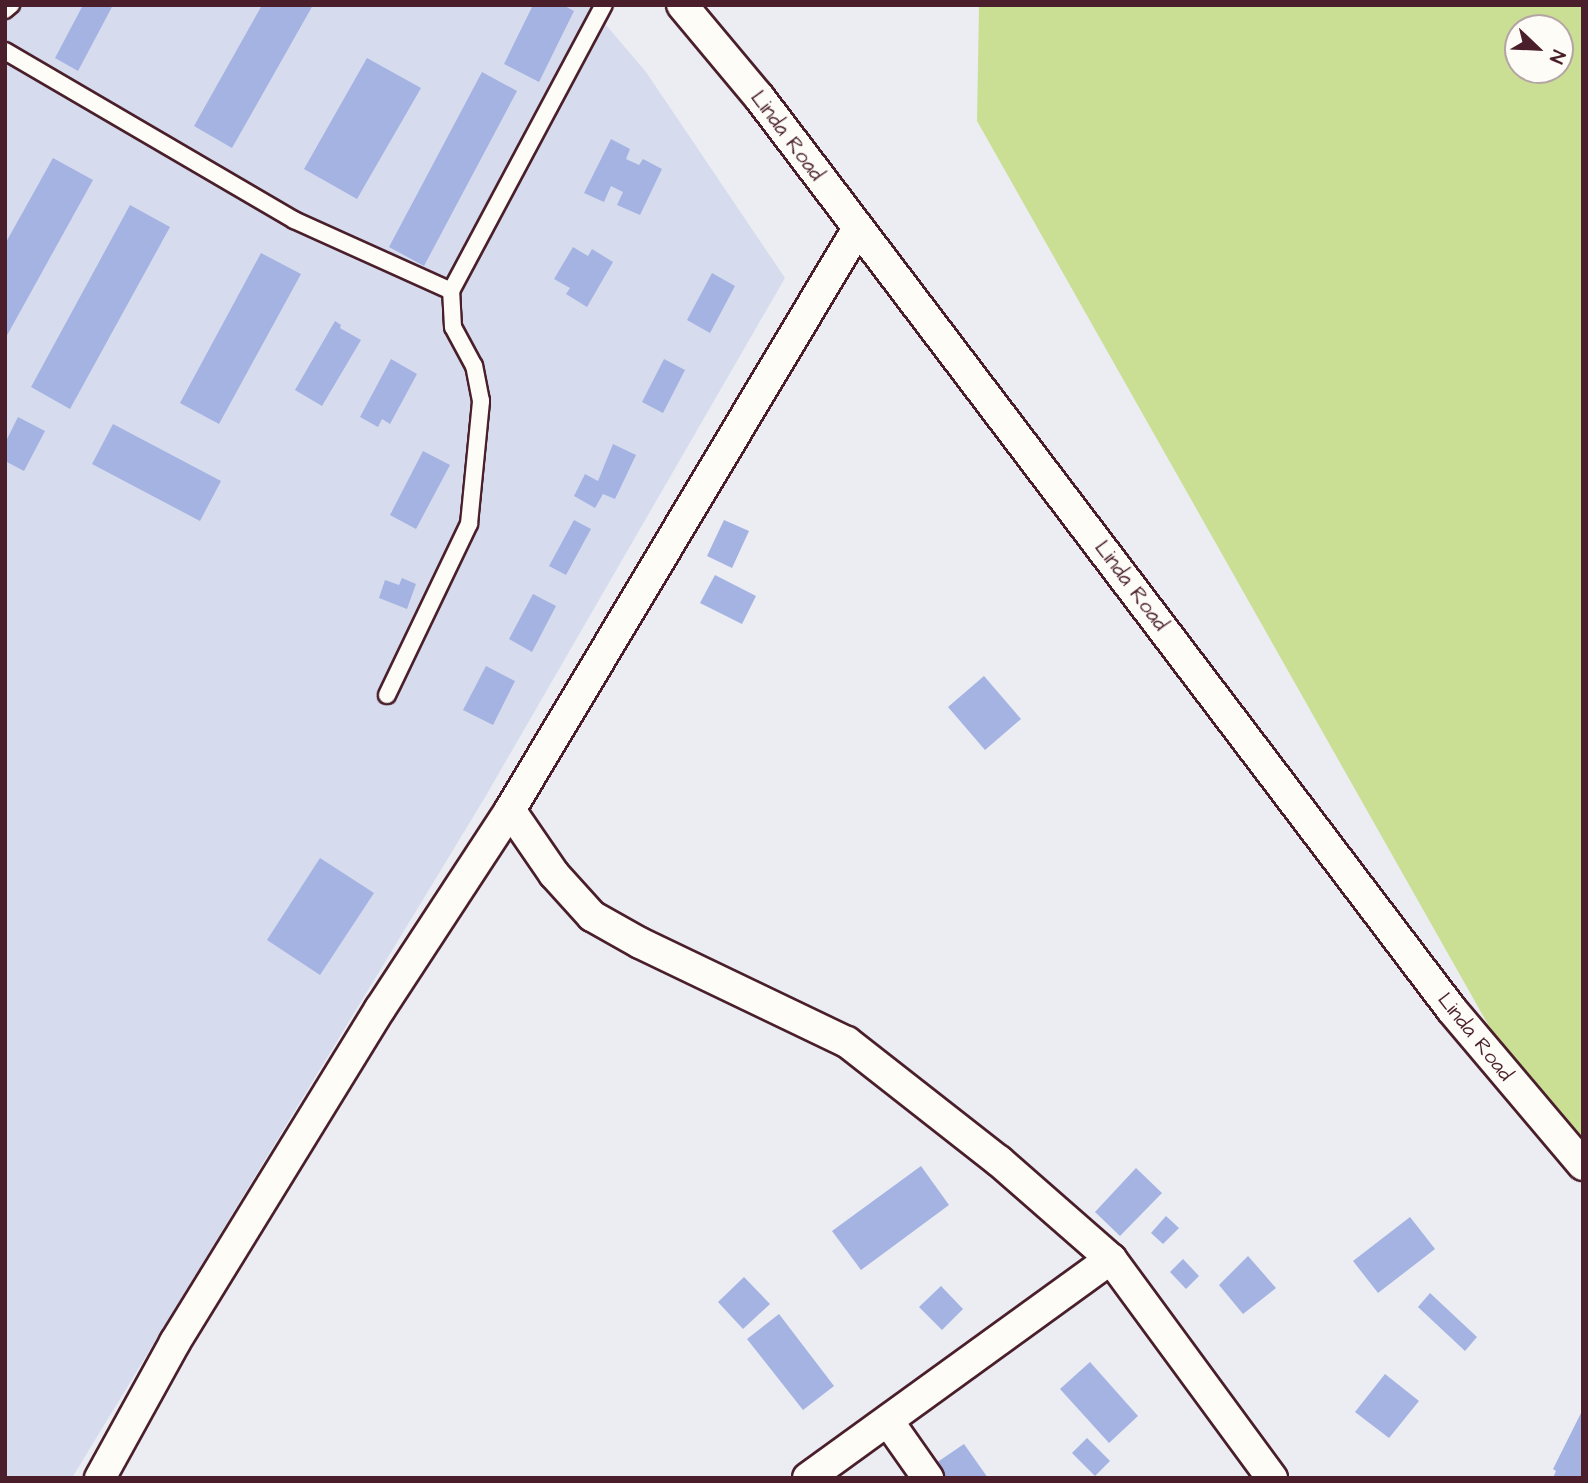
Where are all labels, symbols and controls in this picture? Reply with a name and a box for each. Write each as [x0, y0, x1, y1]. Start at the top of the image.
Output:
north arrow [1504, 14, 1574, 84]
text: N [1542, 46, 1572, 67]
street label: Linda Road [745, 86, 829, 186]
street label: Linda Road [1089, 536, 1173, 636]
street label: Linda Road [1432, 988, 1518, 1086]

